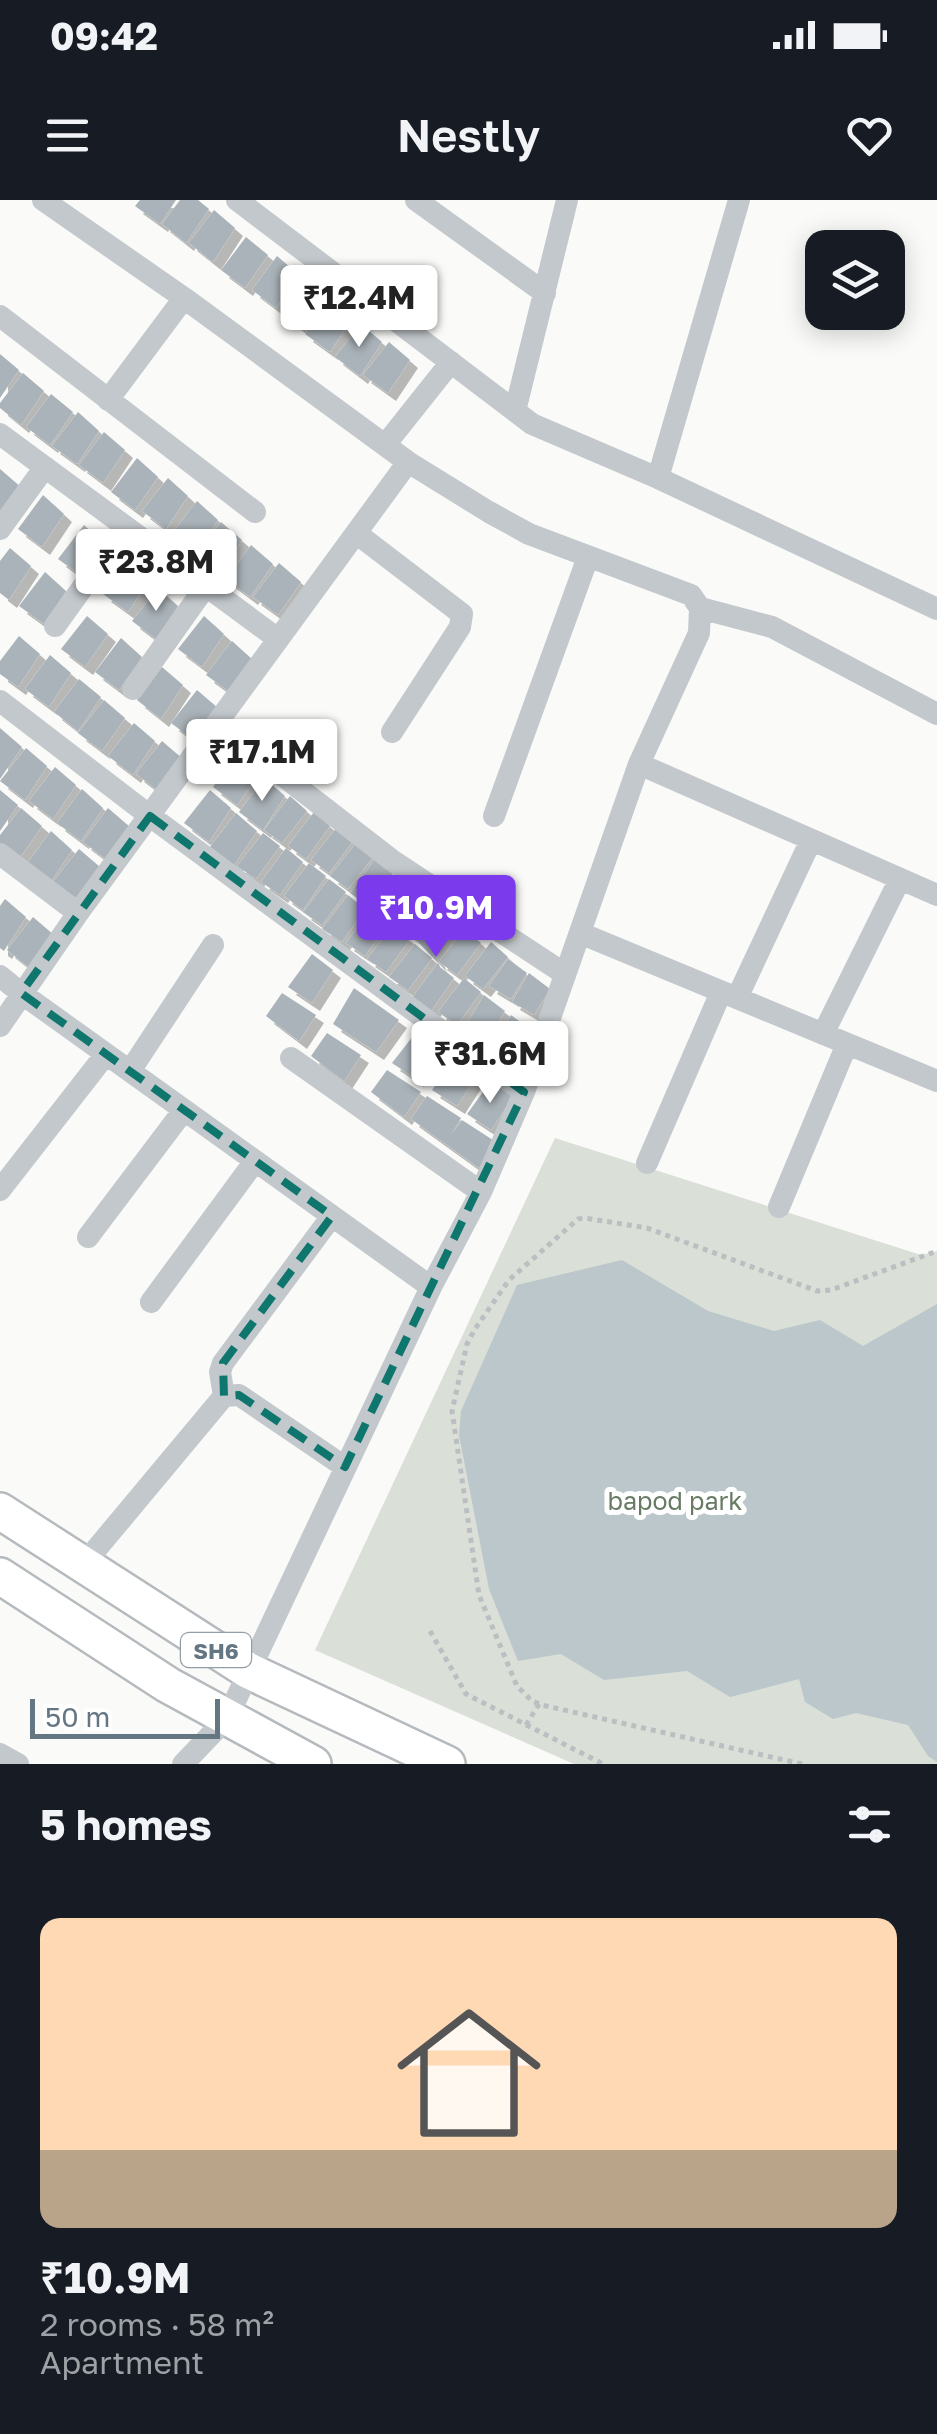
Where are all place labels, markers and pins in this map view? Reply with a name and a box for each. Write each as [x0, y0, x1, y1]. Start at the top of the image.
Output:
pin: ₹12.4M [278, 265, 440, 350]
pin: ₹23.8M [75, 529, 237, 614]
pin: ₹17.1M [181, 719, 343, 804]
pin: ₹10.9M [355, 875, 517, 960]
pin: ₹31.6M [409, 1021, 571, 1106]

